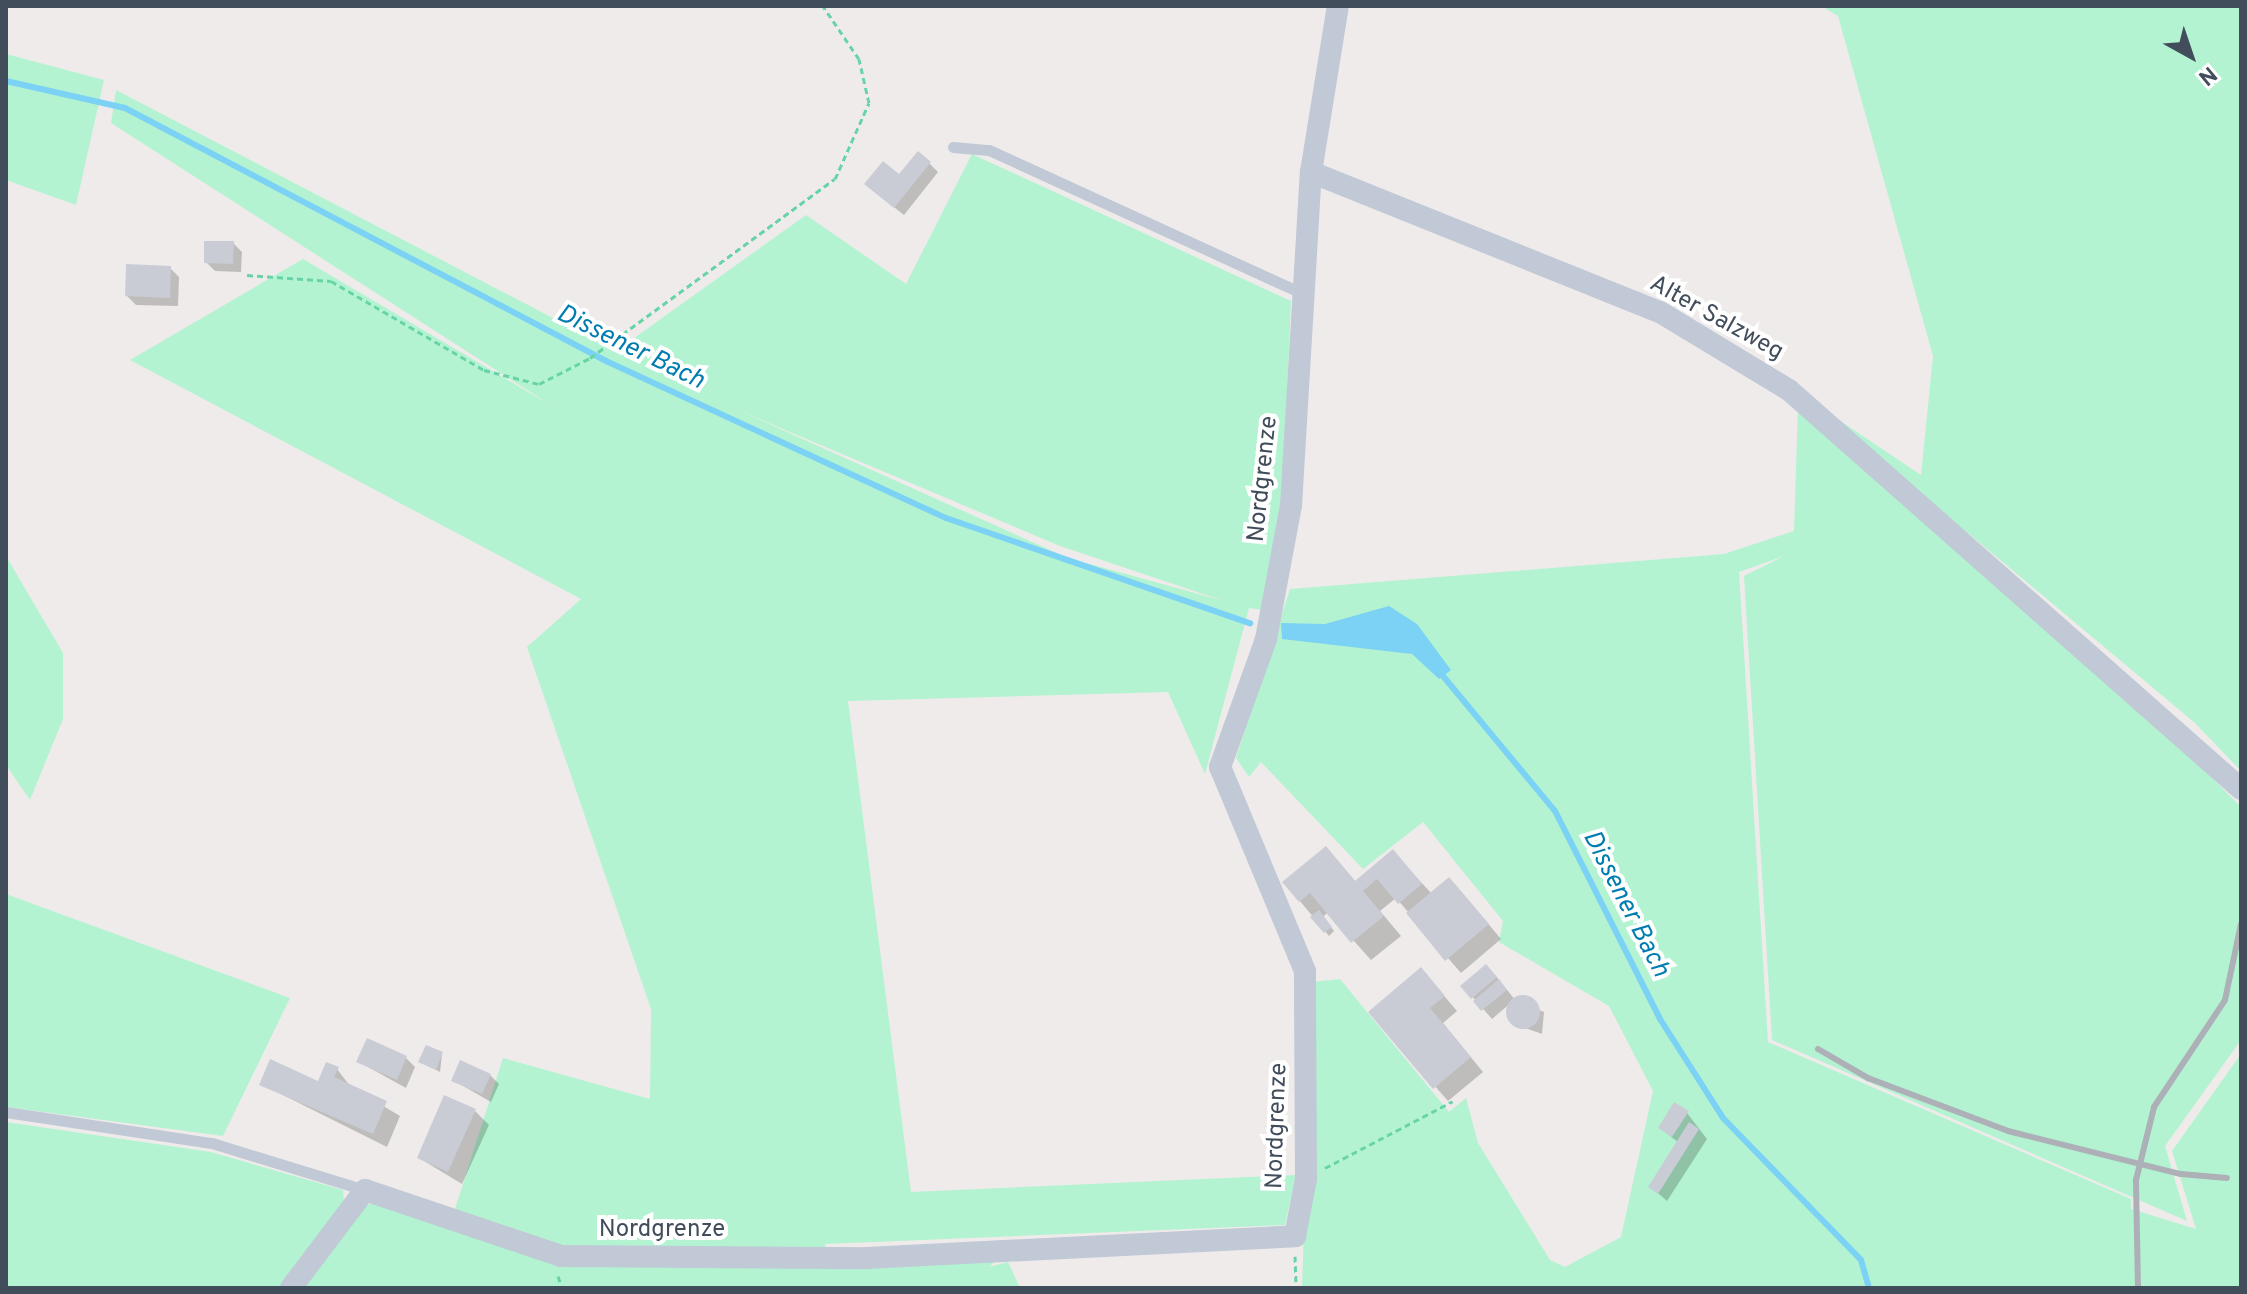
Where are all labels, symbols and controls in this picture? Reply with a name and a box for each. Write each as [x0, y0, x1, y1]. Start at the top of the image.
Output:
north arrow [2151, 16, 2231, 96]
text: N [2192, 59, 2221, 90]
street label: Alter Salzweg [1644, 270, 1788, 368]
water label: Dissener Bach [551, 299, 709, 397]
street label: Nordgrenze [1243, 415, 1285, 543]
water label: Dissener Bach [1575, 825, 1675, 983]
street label: Nordgrenze [1261, 1062, 1295, 1190]
street label: Nordgrenze [599, 1217, 725, 1245]

